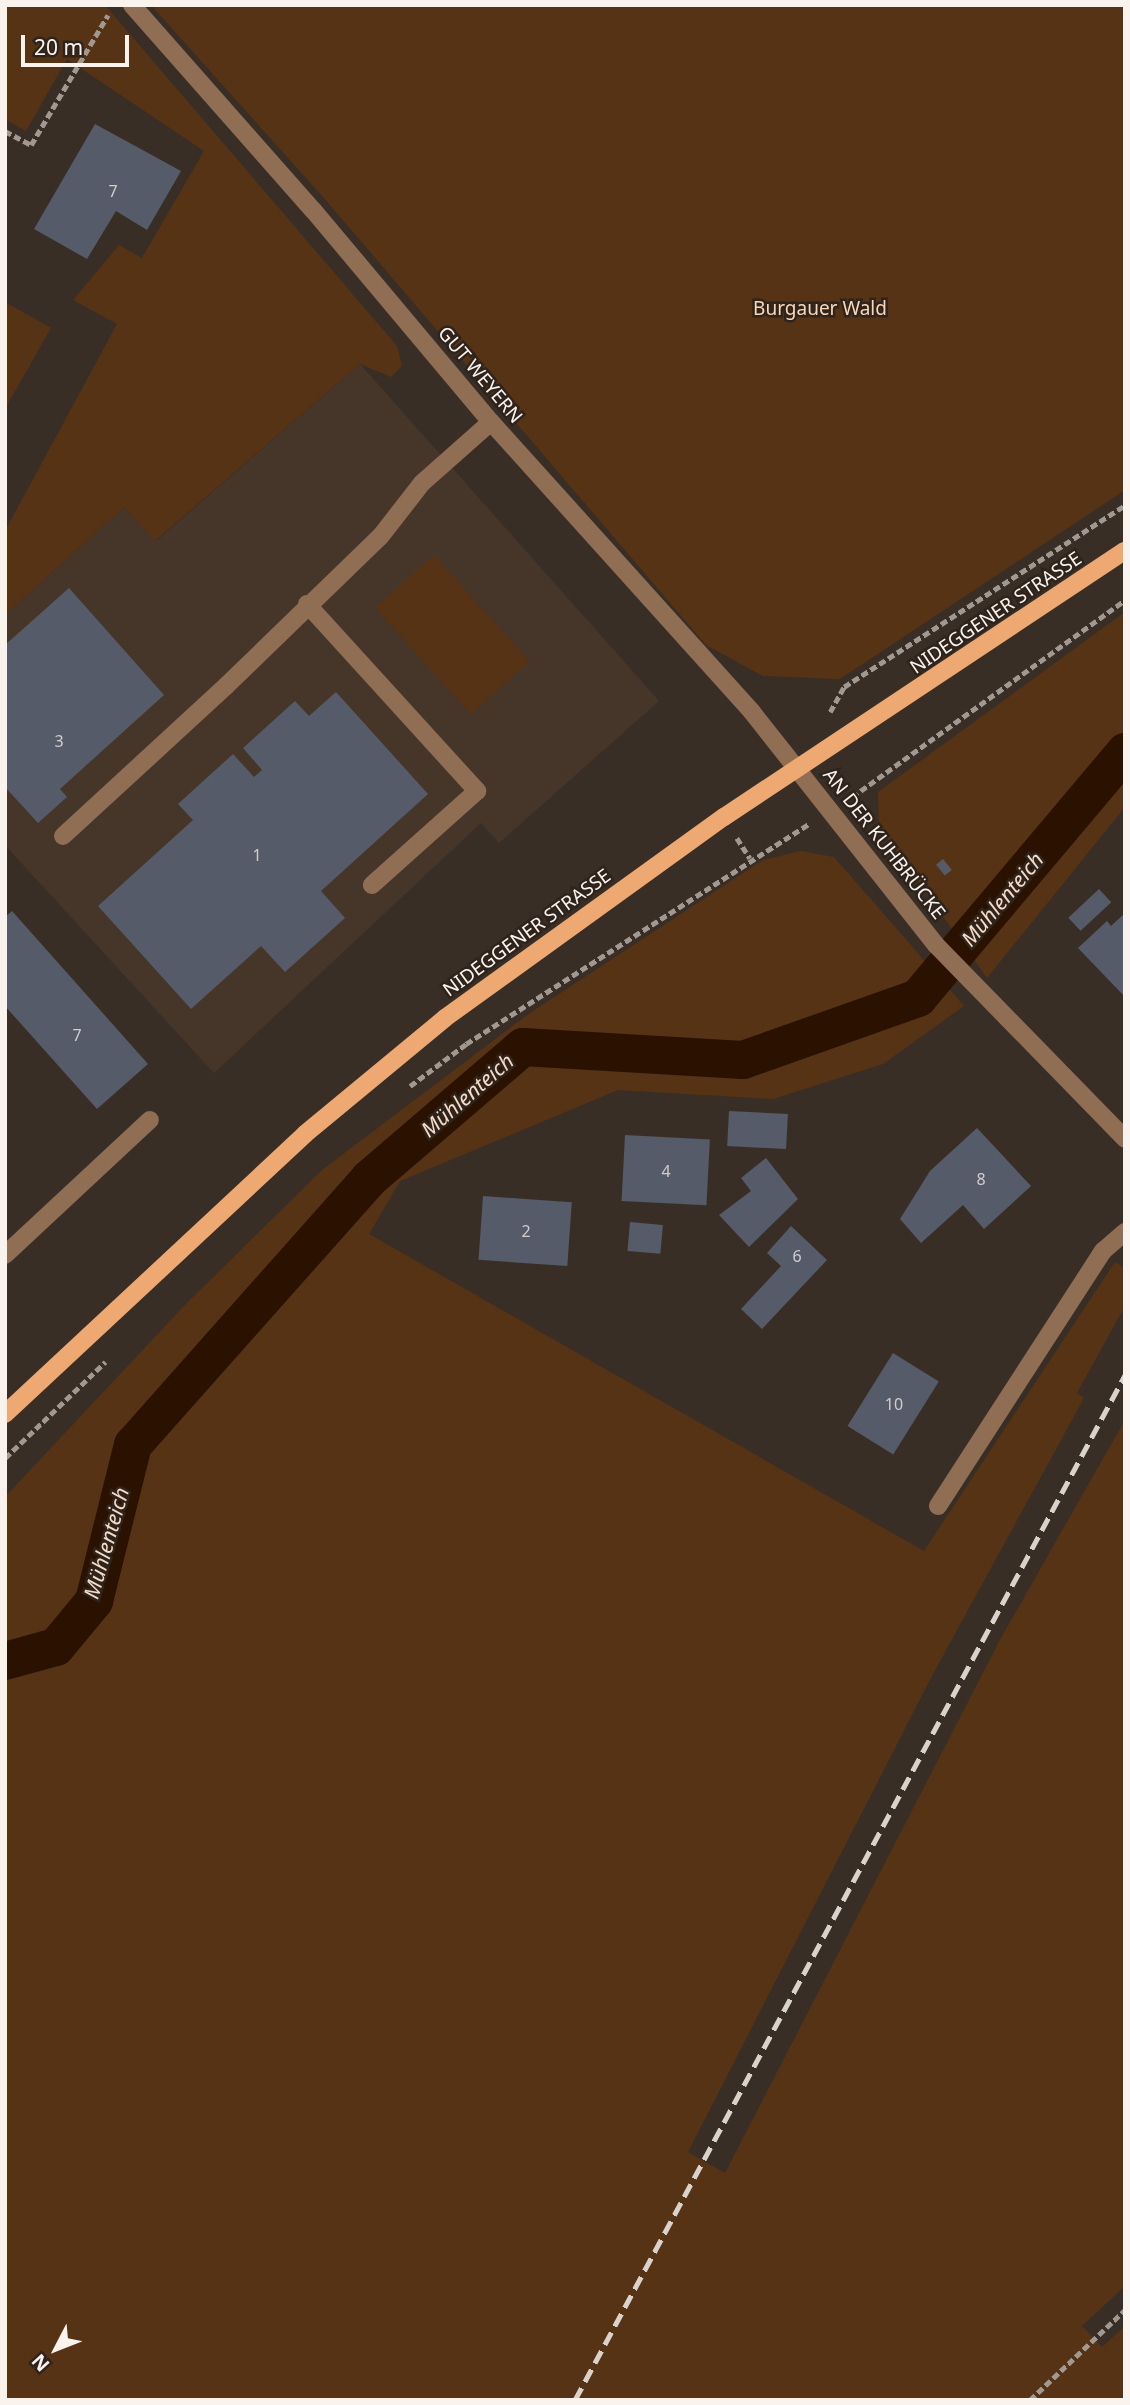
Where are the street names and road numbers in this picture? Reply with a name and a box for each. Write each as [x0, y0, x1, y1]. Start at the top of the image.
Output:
street label: GUT WEYERN [433, 322, 527, 428]
street label: NIDEGGENER STRASSE [906, 547, 1086, 679]
street label: AN DER KUHBRÜCKE [818, 764, 950, 924]
street label: NIDEGGENER STRASSE [439, 865, 615, 1001]

